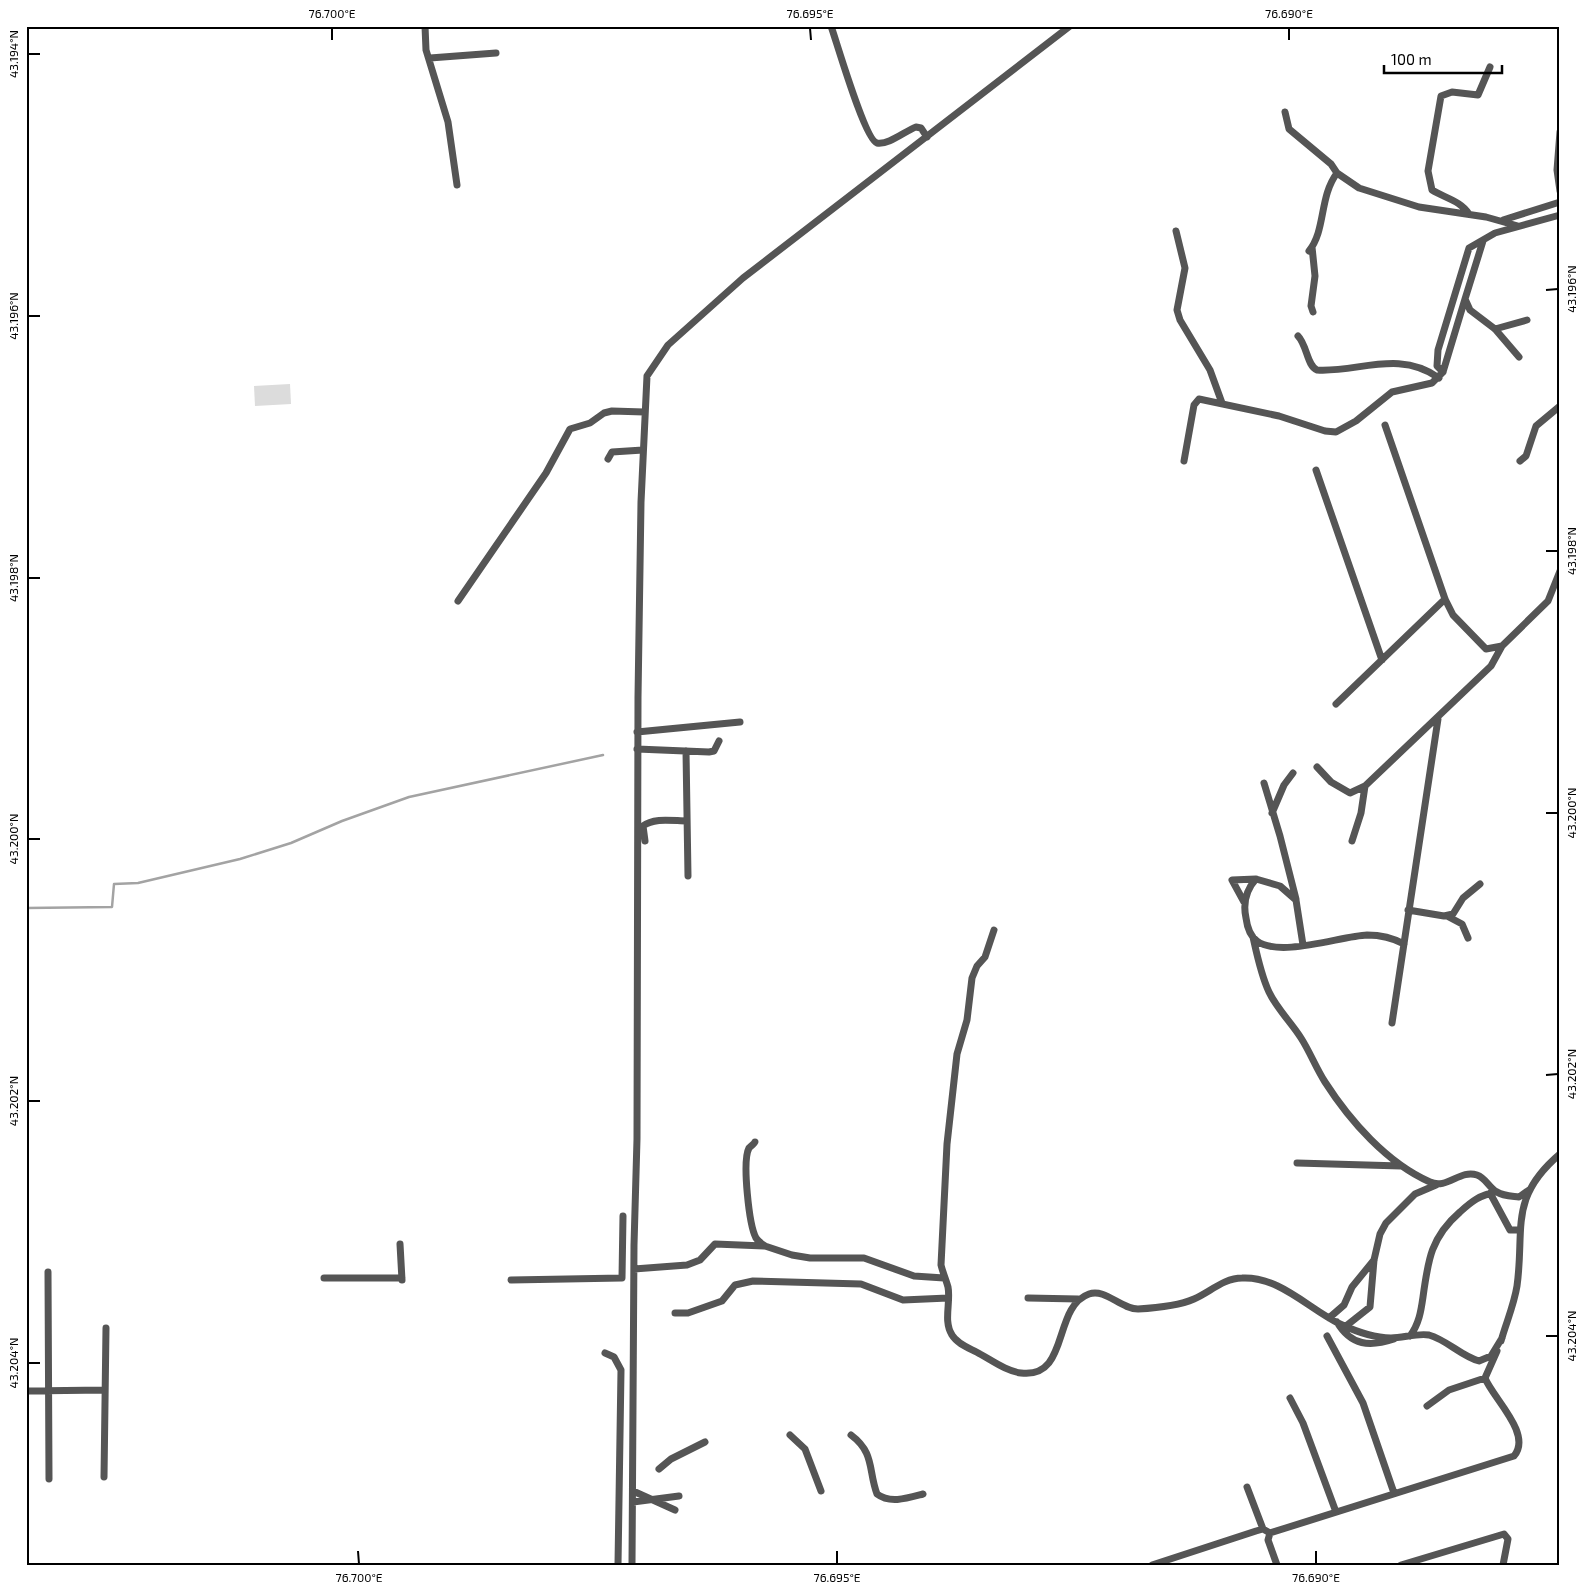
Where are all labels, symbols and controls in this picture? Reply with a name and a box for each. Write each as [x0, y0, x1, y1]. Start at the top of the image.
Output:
text: 76.700°E [308, 6, 356, 20]
text: 76.695°E [787, 6, 834, 20]
text: 76.690°E [1265, 6, 1313, 20]
text: 43.194°N [6, 30, 20, 78]
scale bar [1384, 42, 1501, 74]
text: 100 m [1391, 50, 1432, 68]
text: 43.196°N [1564, 265, 1578, 313]
text: 43.196°N [6, 292, 20, 340]
text: 43.198°N [1564, 527, 1578, 575]
text: 43.198°N [6, 554, 20, 602]
text: 43.200°N [1564, 788, 1578, 838]
text: 43.200°N [6, 814, 20, 864]
text: 43.202°N [1564, 1049, 1578, 1099]
text: 43.202°N [6, 1076, 20, 1126]
text: 43.204°N [1564, 1311, 1578, 1361]
text: 43.204°N [6, 1338, 20, 1388]
text: 76.700°E [335, 1570, 383, 1584]
text: 76.695°E [814, 1570, 861, 1584]
text: 76.690°E [1292, 1570, 1340, 1584]

